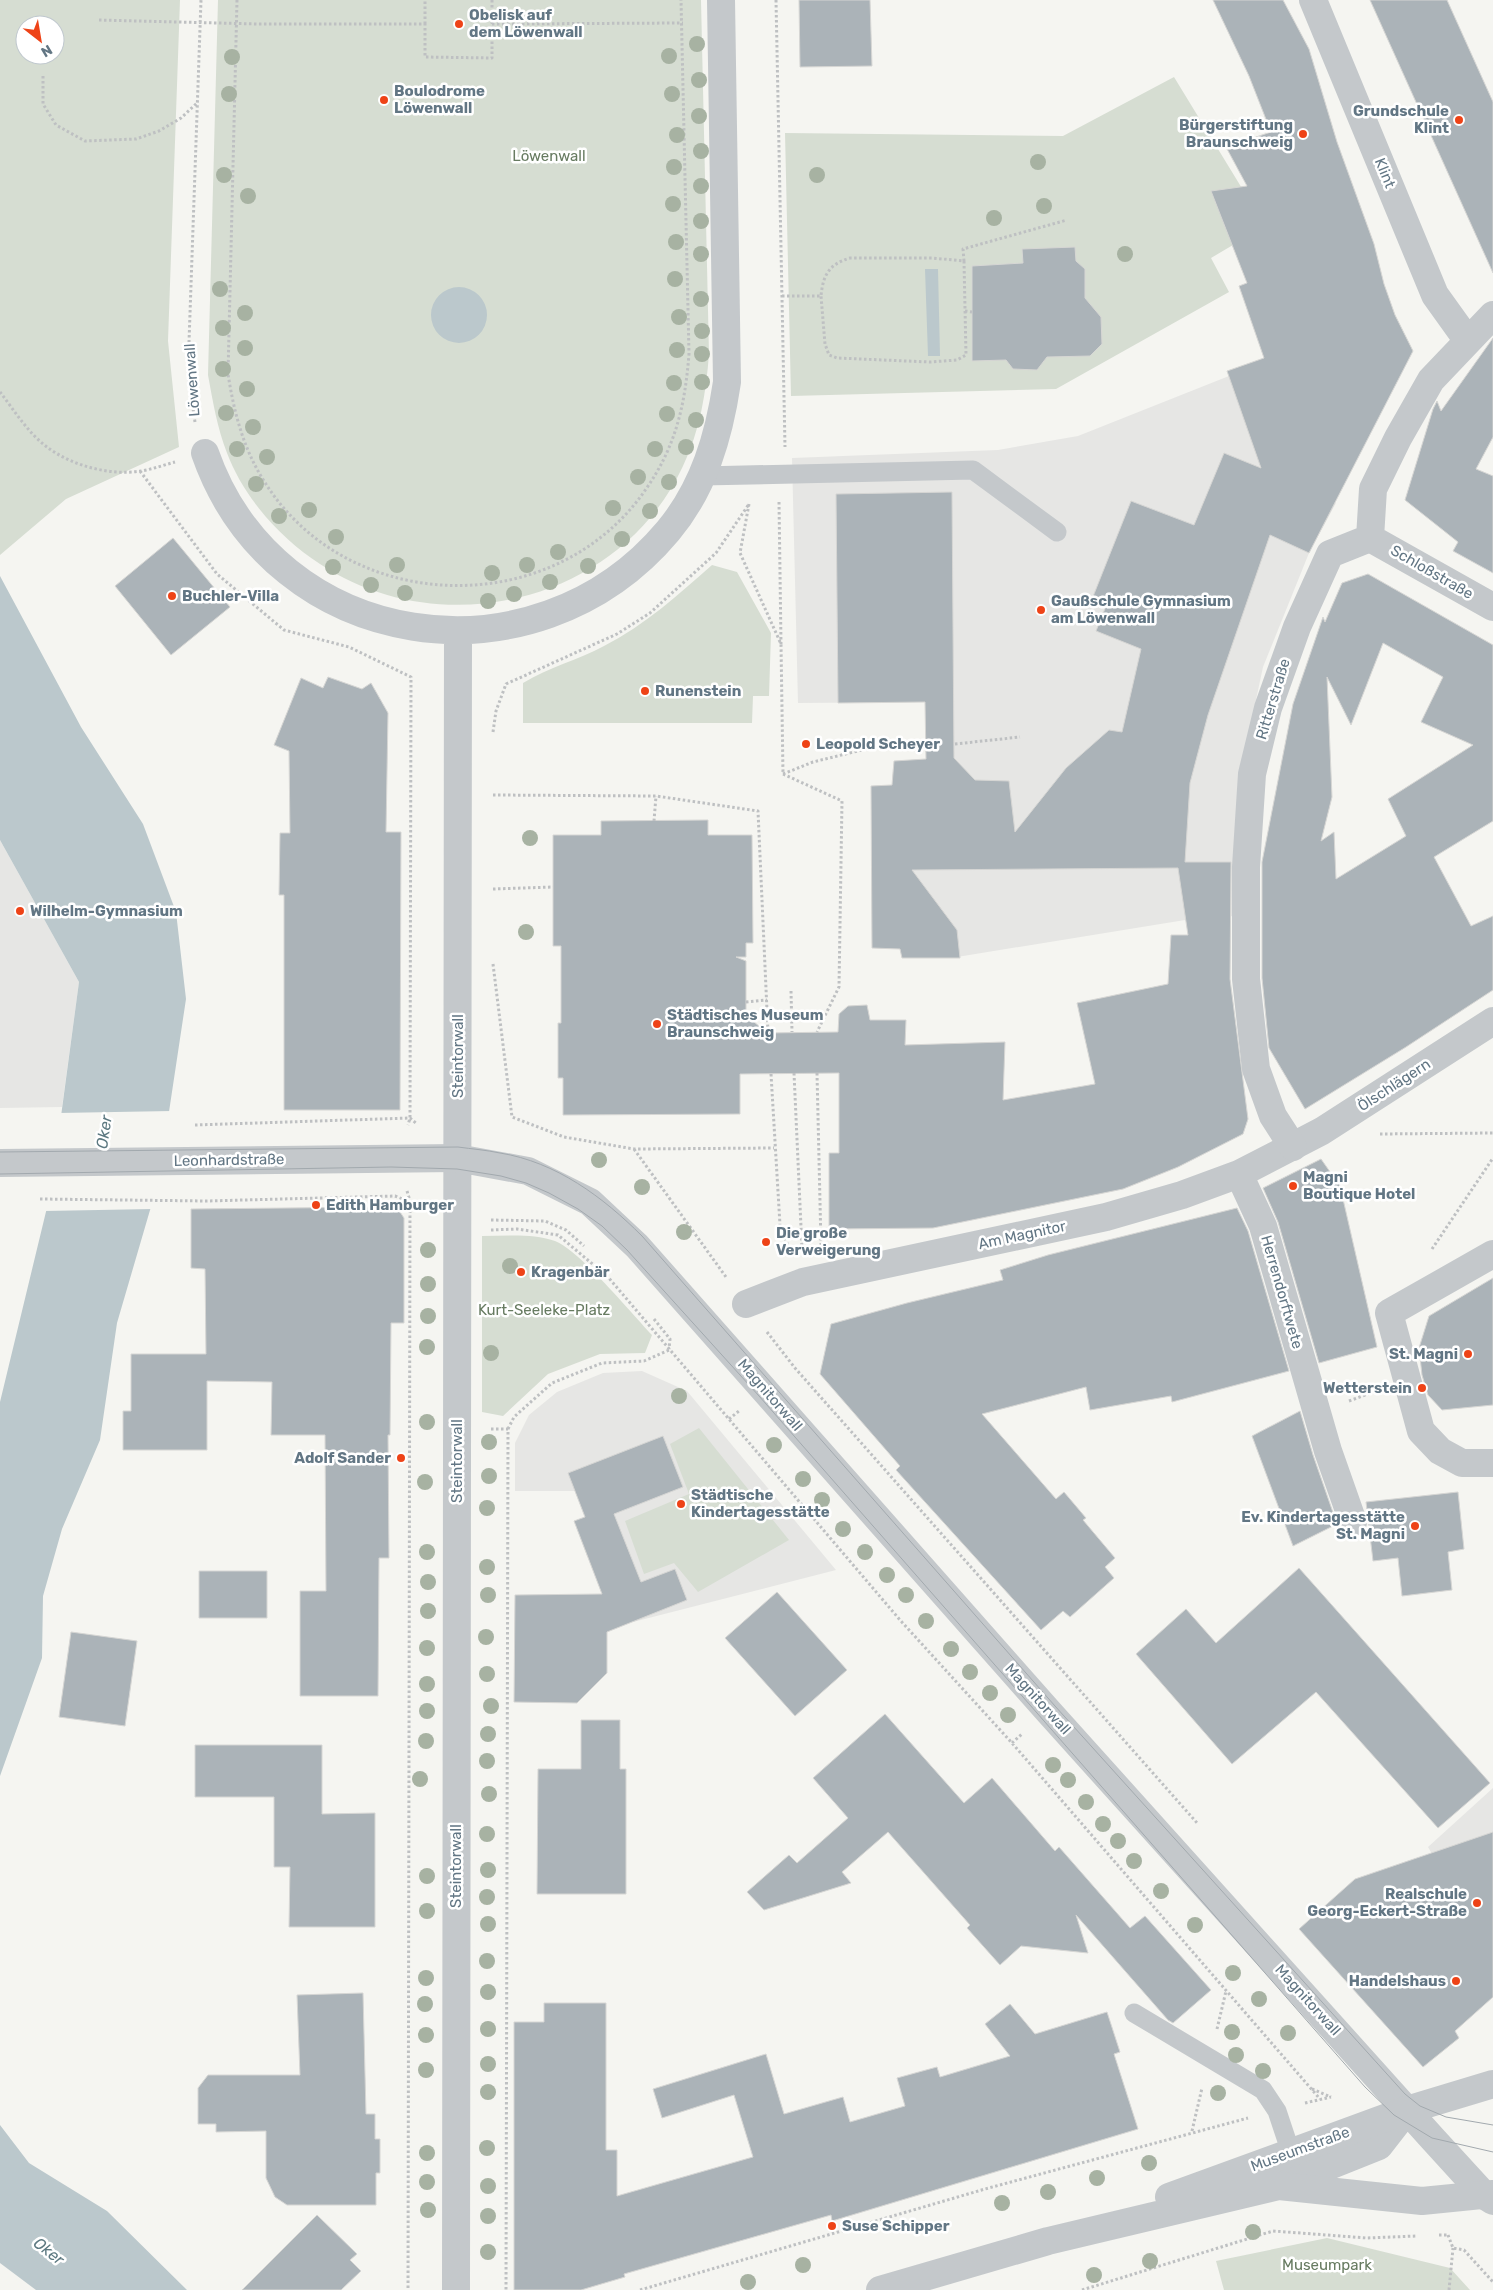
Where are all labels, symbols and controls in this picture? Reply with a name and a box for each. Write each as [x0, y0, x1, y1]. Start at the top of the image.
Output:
place label: Obelisk auf dem Löwenwall [469, 6, 583, 41]
north arrow [15, 15, 65, 65]
marker: Obelisk auf dem Löwenwall [453, 18, 465, 30]
text: N [38, 41, 55, 61]
place label: Boulodrome Löwenwall [394, 82, 485, 117]
marker: Boulodrome Löwenwall [378, 94, 390, 106]
place label: Grundschule Klint [1353, 102, 1449, 137]
marker: Grundschule Klint [1453, 114, 1465, 126]
place label: Bürgerstiftung Braunschweig [1179, 116, 1293, 151]
marker: Bürgerstiftung Braunschweig [1297, 128, 1309, 140]
park label: Löwenwall [512, 147, 586, 165]
street label: Klint [1371, 155, 1399, 191]
street label: Löwenwall [180, 343, 204, 417]
street label: Schloßstraße [1387, 541, 1477, 603]
place label: Buchler-Villa [182, 587, 279, 605]
marker: Buchler-Villa [166, 590, 178, 602]
place label: Gaußschule Gymnasium am Löwenwall [1051, 592, 1231, 627]
marker: Gaußschule Gymnasium am Löwenwall [1035, 604, 1047, 616]
street label: Ritterstraße [1252, 656, 1294, 742]
place label: Runenstein [655, 682, 741, 700]
marker: Runenstein [639, 685, 651, 697]
place label: Leopold Scheyer [816, 735, 940, 753]
marker: Leopold Scheyer [800, 738, 812, 750]
place label: Wilhelm-Gymnasium [30, 902, 183, 920]
marker: Wilhelm-Gymnasium [14, 905, 26, 917]
place label: Städtisches Museum Braunschweig [667, 1006, 823, 1041]
street label: Steintorwall [449, 1014, 467, 1098]
marker: Städtisches Museum Braunschweig [651, 1018, 663, 1030]
street label: Ölschlägern [1354, 1055, 1434, 1115]
water label: Oker [92, 1113, 116, 1150]
street label: Leonhardstraße [173, 1150, 285, 1170]
place label: Magni Boutique Hotel [1303, 1168, 1415, 1203]
marker: Magni Boutique Hotel [1287, 1180, 1299, 1192]
place label: Edith Hamburger [326, 1196, 454, 1214]
marker: Edith Hamburger [310, 1199, 322, 1211]
street label: Am Magnitor [977, 1217, 1068, 1253]
place label: Die große Verweigerung [776, 1224, 881, 1259]
street label: Herrendorftwete [1257, 1233, 1307, 1351]
marker: Die große Verweigerung [760, 1236, 772, 1248]
place label: Kragenbär [531, 1263, 610, 1281]
marker: Kragenbär [515, 1266, 527, 1278]
park label: Kurt-Seeleke-Platz [478, 1301, 610, 1319]
place label: St. Magni [1389, 1345, 1458, 1363]
marker: St. Magni [1462, 1348, 1474, 1360]
street label: Magnitorwall [734, 1355, 806, 1435]
place label: Wetterstein [1323, 1379, 1412, 1397]
marker: Wetterstein [1416, 1382, 1428, 1394]
street label: Steintorwall [448, 1419, 466, 1503]
place label: Adolf Sander [294, 1449, 391, 1467]
marker: Adolf Sander [395, 1452, 407, 1464]
place label: Städtische Kindertagesstätte [691, 1486, 830, 1521]
marker: Städtische Kindertagesstätte [675, 1498, 687, 1510]
place label: Ev. Kindertagesstätte St. Magni [1241, 1508, 1405, 1543]
marker: Ev. Kindertagesstätte St. Magni [1409, 1520, 1421, 1532]
street label: Magnitorwall [1001, 1660, 1075, 1738]
street label: Steintorwall [447, 1824, 465, 1908]
place label: Realschule Georg-Eckert-Straße [1307, 1885, 1467, 1920]
marker: Realschule Georg-Eckert-Straße [1471, 1897, 1483, 1909]
street label: Magnitorwall [1271, 1961, 1345, 2039]
place label: Handelshaus [1349, 1972, 1446, 1990]
marker: Handelshaus [1450, 1975, 1462, 1987]
street label: Museumstraße [1248, 2123, 1352, 2175]
place label: Suse Schipper [842, 2217, 950, 2235]
marker: Suse Schipper [826, 2220, 838, 2232]
water label: Oker [30, 2233, 69, 2269]
park label: Museumpark [1282, 2256, 1372, 2274]

